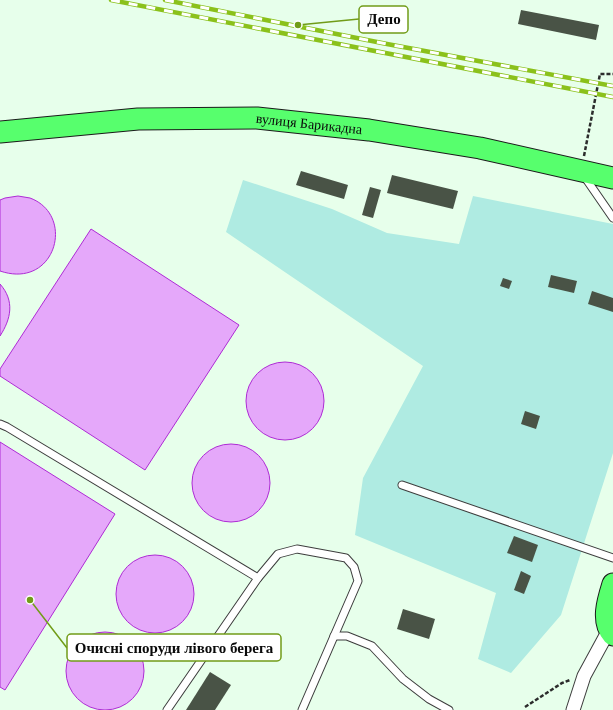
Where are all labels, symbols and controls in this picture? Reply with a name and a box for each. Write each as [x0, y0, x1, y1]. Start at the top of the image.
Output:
callout: Депо [359, 6, 408, 33]
text: Депо [367, 11, 401, 27]
street label: вулиця Барикадна [255, 111, 364, 137]
callout: Очисні споруди лівого берега [67, 634, 281, 661]
text: Очисні споруди лівого берега [75, 640, 274, 656]

